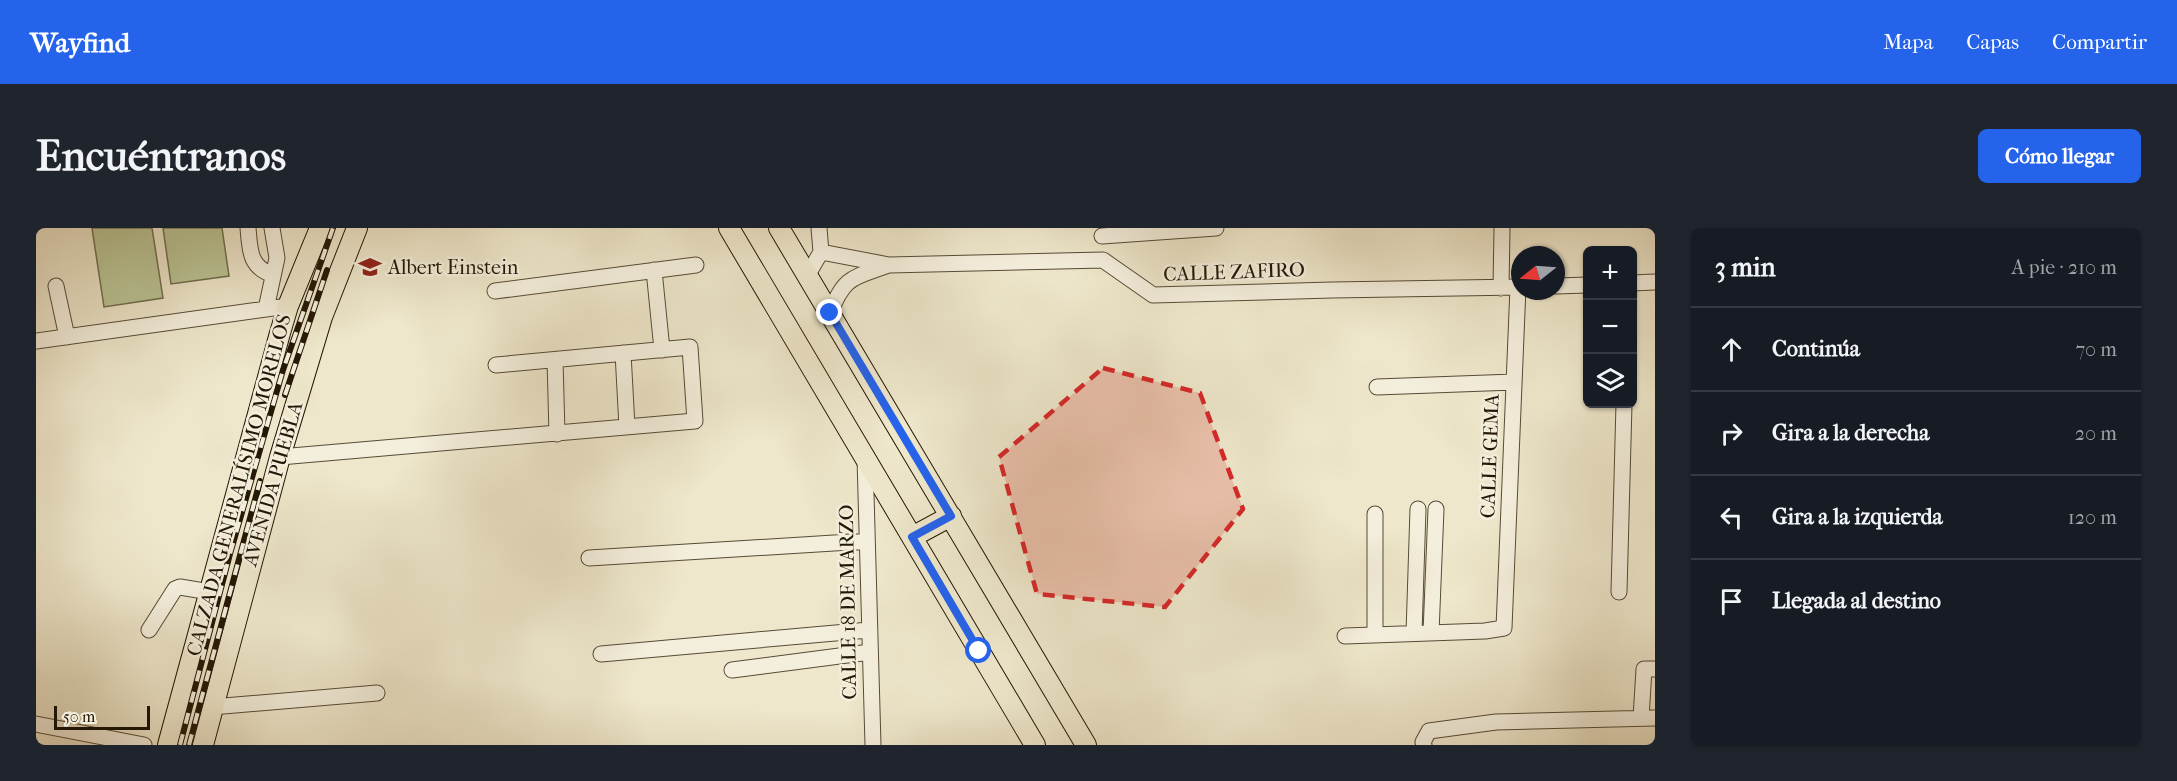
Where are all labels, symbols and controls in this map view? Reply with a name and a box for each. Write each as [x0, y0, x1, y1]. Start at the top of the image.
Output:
text: Wayfind [30, 26, 130, 59]
text: Mapa [1883, 30, 1933, 54]
text: Capas [1966, 30, 2019, 54]
text: Compartir [2052, 30, 2147, 54]
button: Cómo llegar [1978, 129, 2141, 183]
text: Encuéntranos [36, 132, 286, 181]
north arrow [1511, 246, 1565, 300]
map controls [1583, 246, 1637, 408]
button: + [1583, 246, 1637, 300]
text: 3 min [1715, 252, 1776, 283]
school or university icon: Albert Einstein [357, 254, 383, 280]
place label: Albert Einstein [387, 256, 519, 279]
text: A pie · 210 m [2011, 256, 2117, 279]
street label: CALLE ZAFIRO [1163, 258, 1305, 286]
route end [816, 299, 842, 325]
button: − [1583, 300, 1637, 354]
street label: CALZADA GENERALÍSIMO MORELOS [181, 311, 296, 658]
icon: ahead [1715, 333, 1748, 366]
text: Continúa [1772, 336, 1860, 362]
text: 70 m [2075, 338, 2117, 361]
button: layers [1583, 354, 1637, 408]
street label: CALLE GEMA [1476, 392, 1504, 519]
street label: AVENIDA PUEBLA [238, 398, 308, 570]
icon: right [1715, 417, 1748, 450]
text: Gira a la derecha [1772, 420, 1929, 446]
text: 20 m [2075, 422, 2117, 445]
icon: left [1715, 501, 1748, 534]
street label: CALLE 18 DE MARZO [835, 504, 861, 700]
text: Gira a la izquierda [1772, 504, 1943, 530]
text: 120 m [2068, 506, 2117, 529]
icon: arrive [1715, 585, 1748, 618]
text: Llegada al destino [1772, 588, 1941, 614]
route start [965, 637, 991, 663]
scale bar [54, 703, 150, 730]
text: 50 m [63, 707, 95, 726]

